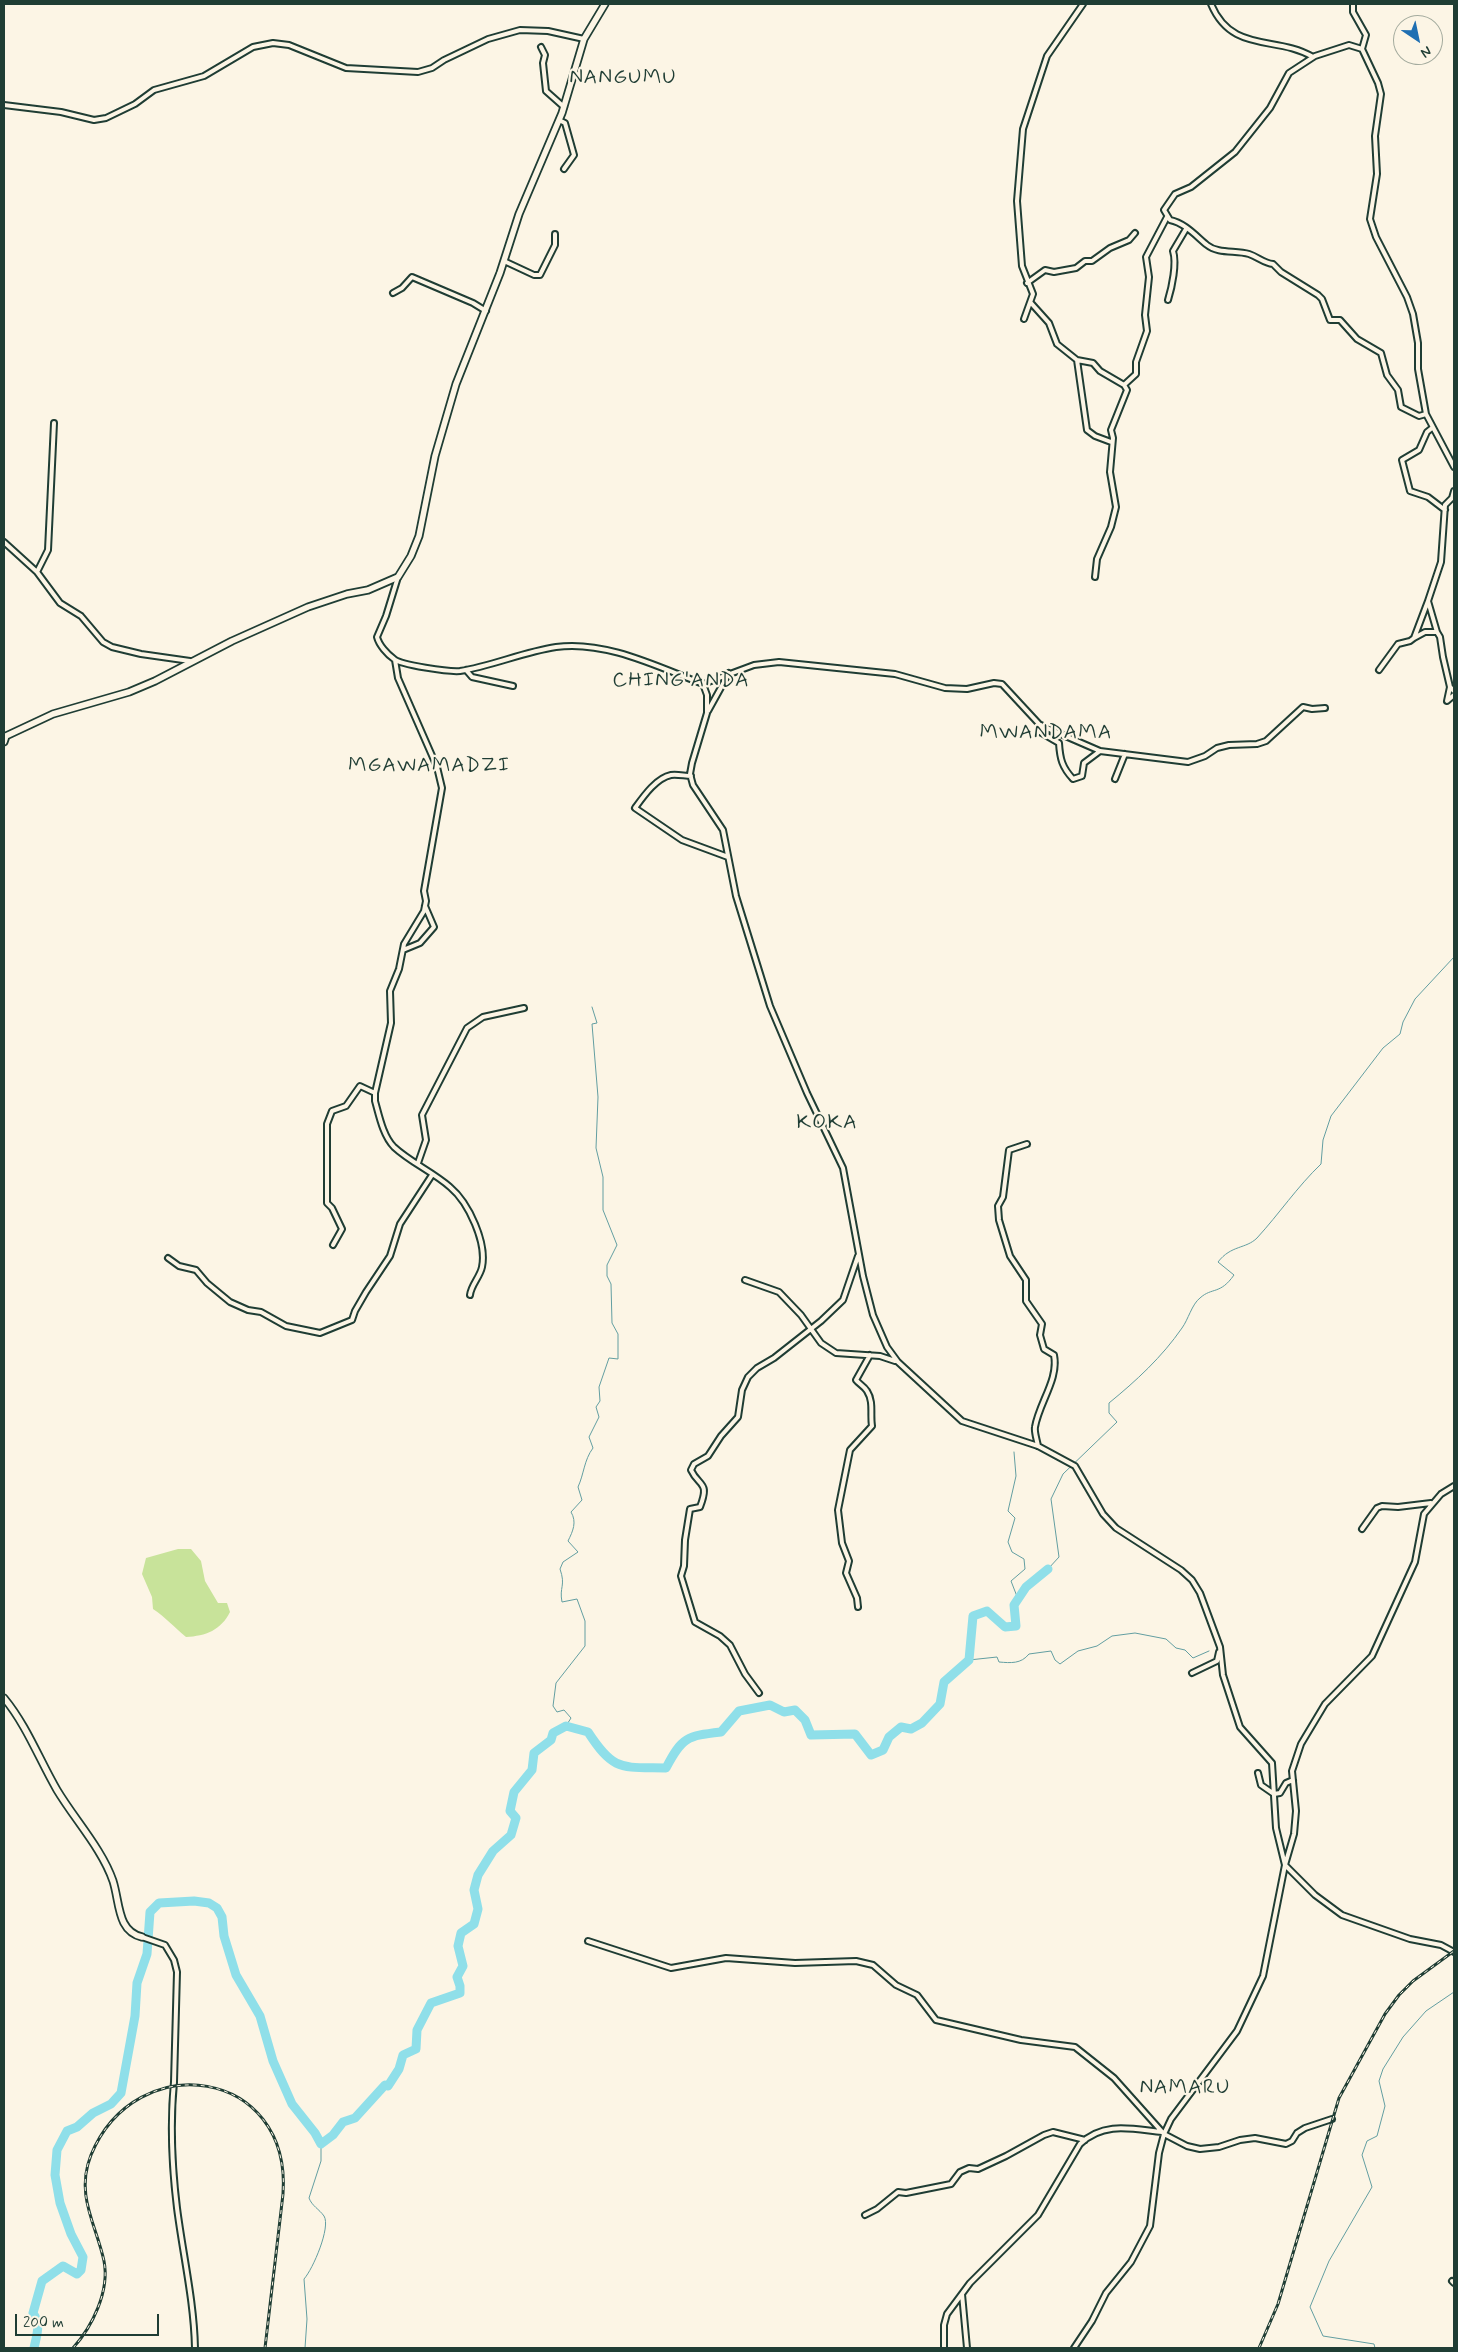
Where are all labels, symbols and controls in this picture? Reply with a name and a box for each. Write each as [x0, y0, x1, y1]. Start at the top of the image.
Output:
north arrow [1393, 15, 1443, 65]
text: N [1417, 42, 1435, 62]
district label: NANGUMU [568, 66, 678, 92]
district label: CHING'ANDA [613, 669, 749, 695]
district label: MWANDAMA [979, 721, 1113, 747]
district label: MGAWAMADZI [348, 754, 510, 780]
district label: KOKA [796, 1111, 858, 1137]
district label: NAMARU [1138, 2076, 1232, 2102]
scale bar [18, 2304, 161, 2336]
text: 200 m [23, 2313, 64, 2333]

